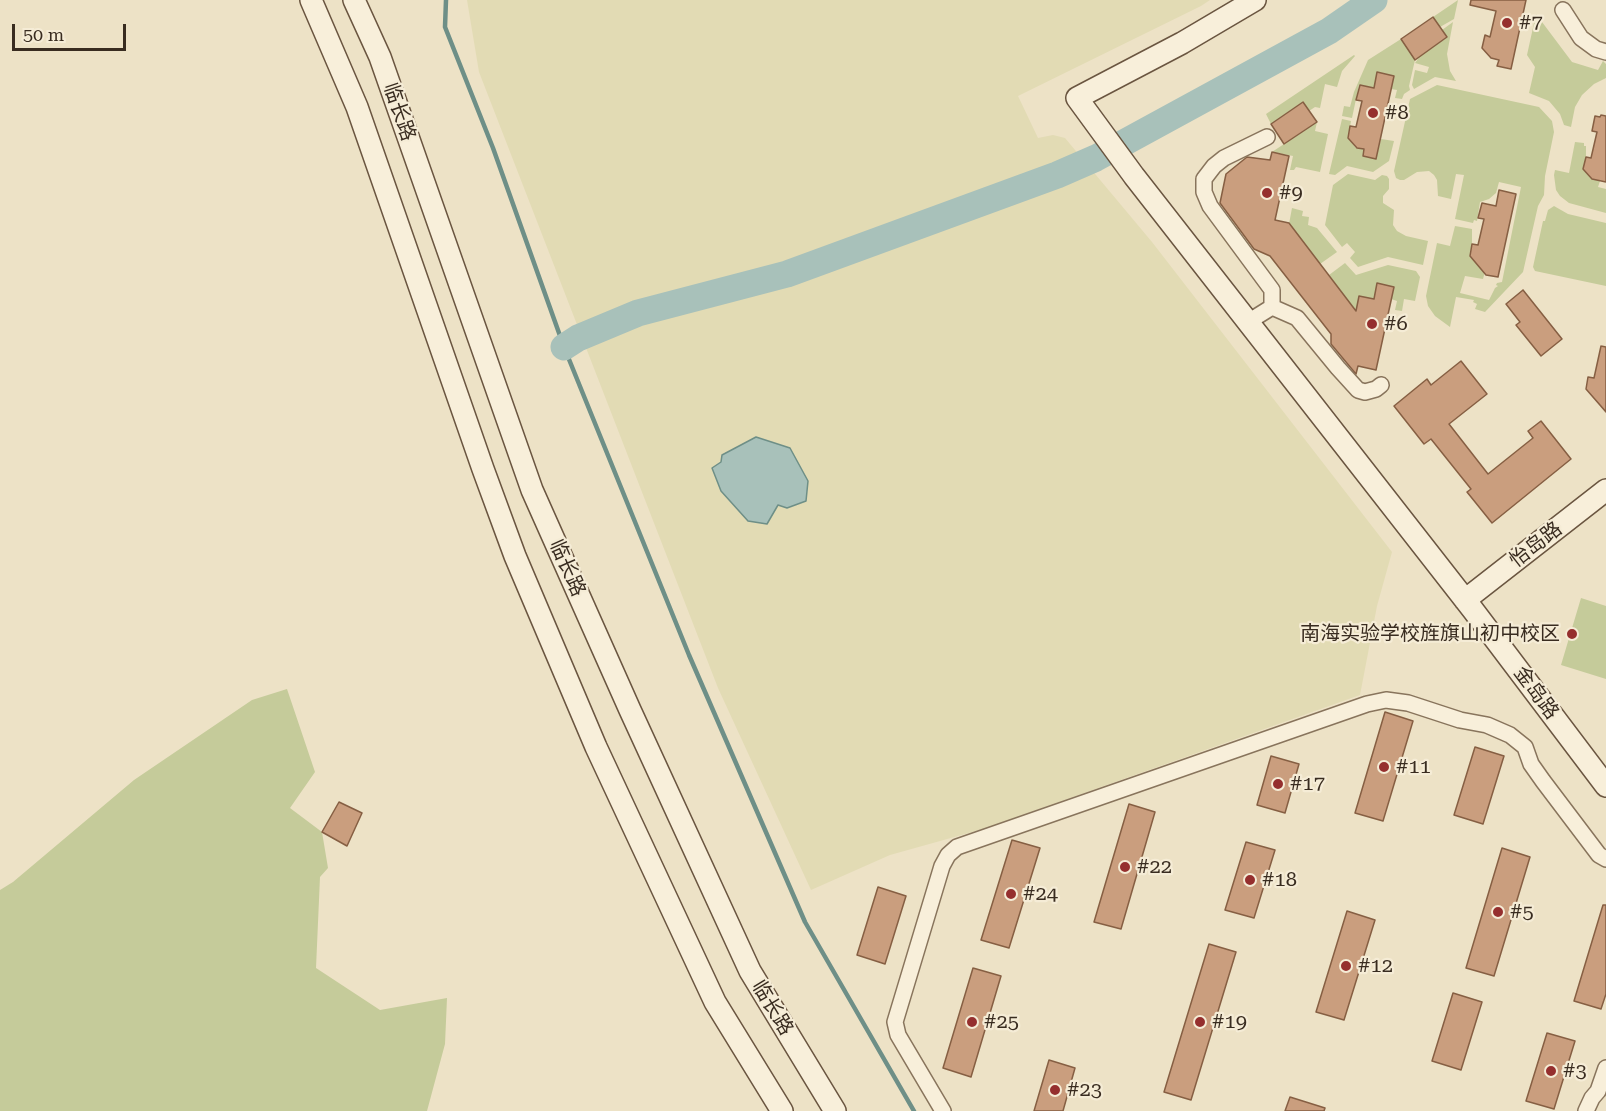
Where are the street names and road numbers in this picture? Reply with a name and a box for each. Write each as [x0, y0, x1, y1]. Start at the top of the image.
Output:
street label: 临长路 [378, 80, 420, 144]
street label: 怡岛路 [1505, 517, 1567, 573]
street label: 临长路 [544, 536, 590, 600]
street label: 金岛路 [1508, 662, 1564, 724]
street label: 临长路 [746, 976, 798, 1040]

